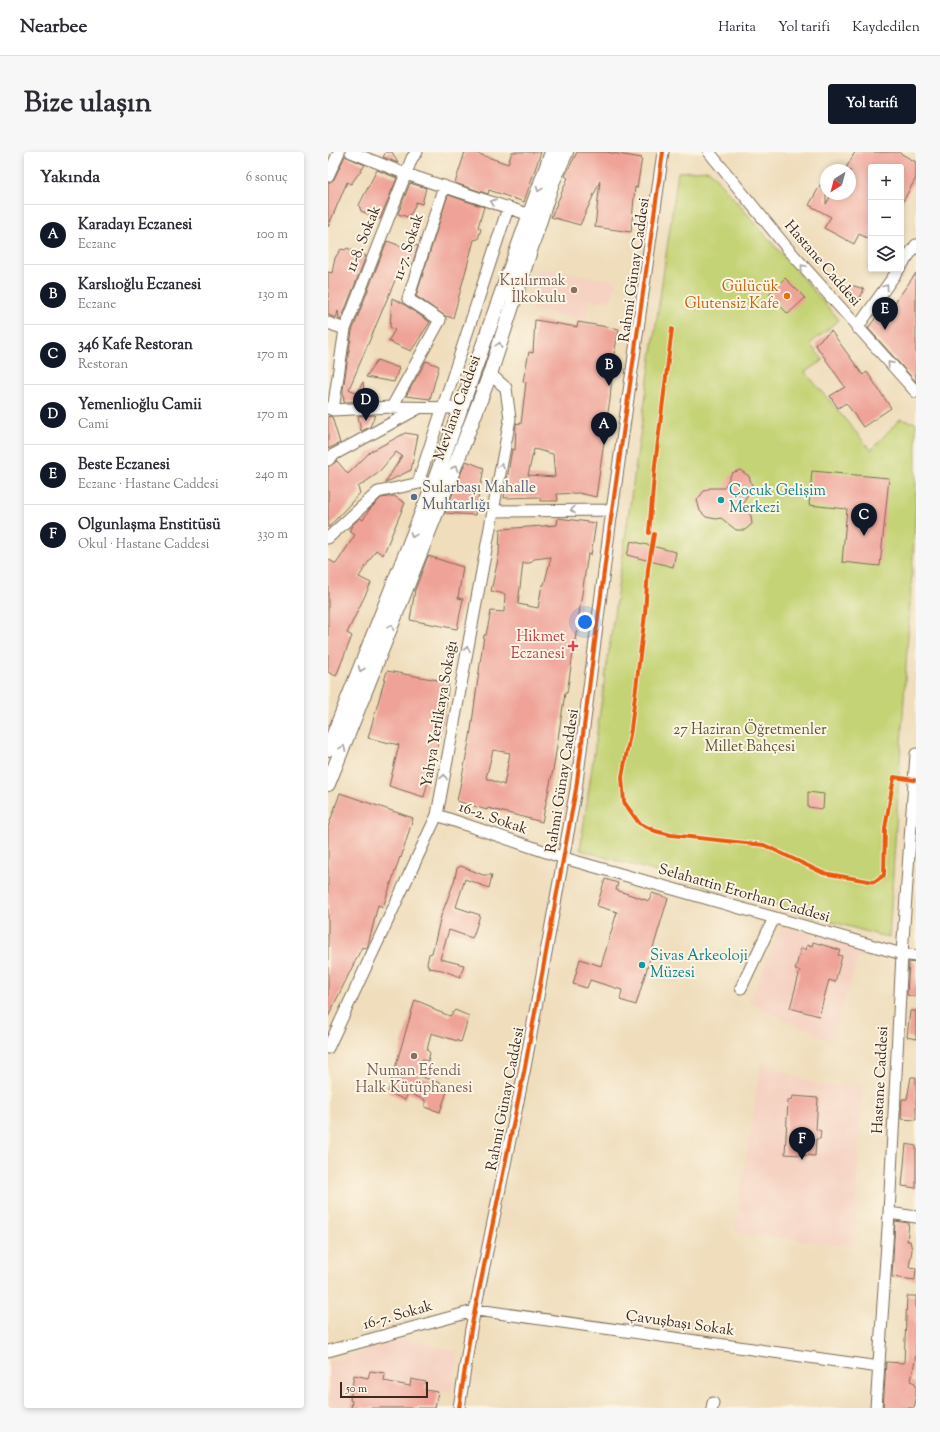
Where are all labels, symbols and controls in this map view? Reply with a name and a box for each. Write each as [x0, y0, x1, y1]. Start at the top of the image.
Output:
text: Nearbee [20, 14, 87, 41]
text: Harita [718, 18, 756, 38]
text: Yol tarifi [778, 18, 830, 38]
text: Kaydedilen [852, 18, 920, 38]
text: Bize ulaşın [24, 84, 152, 124]
button: Yol tarifi [828, 84, 916, 124]
north arrow [820, 164, 856, 200]
map controls [868, 164, 904, 272]
button: + [868, 164, 904, 200]
text: Yakında [40, 166, 100, 190]
text: 6 sonuç [246, 169, 288, 187]
one-way arrow [535, 185, 544, 192]
street label: Rahmi Günay Caddesi [614, 196, 656, 344]
one-way arrow [489, 199, 496, 207]
button: − [868, 200, 904, 236]
street label: 11-8. Sokak [341, 203, 387, 275]
street label: 11-7. Sokak [388, 211, 430, 283]
text: Karadayı Eczanesi [78, 215, 192, 236]
street label: Hastane Caddesi [779, 216, 865, 312]
text: A [48, 226, 58, 244]
text: 100 m [256, 226, 288, 244]
text: Eczane [78, 236, 116, 254]
button: layers [868, 236, 904, 272]
one-way arrow [801, 264, 808, 271]
place label: Kızılırmak İlkokulu [499, 271, 566, 309]
text: Karslıoğlu Eczanesi [78, 275, 201, 296]
place label: Gülücük Glutensiz Kafe [684, 277, 779, 315]
one-way arrow [881, 284, 889, 291]
marker: Kızılırmak İlkokulu [569, 285, 579, 295]
text: B [49, 286, 57, 304]
text: 130 m [258, 286, 288, 304]
marker: Gülücük Glutensiz Kafe [782, 291, 792, 301]
text: Eczane [78, 296, 116, 314]
pin: E [872, 297, 898, 330]
text: 346 Kafe Restoran [78, 335, 193, 356]
one-way arrow [494, 342, 503, 349]
text: C [48, 346, 58, 364]
text: 170 m [257, 346, 288, 364]
street label: Mevlana Caddesi [429, 352, 487, 464]
pin: B [596, 353, 622, 386]
text: Restoran [78, 356, 128, 374]
one-way arrow [887, 361, 894, 368]
pin: D [353, 388, 379, 421]
text: Yemenlioğlu Camii [78, 395, 202, 416]
text: D [48, 406, 58, 424]
text: 170 m [257, 406, 288, 424]
pin: A [591, 412, 617, 445]
text: Cami [78, 416, 109, 434]
text: Beste Eczanesi [78, 455, 170, 476]
one-way arrow [497, 463, 505, 469]
one-way arrow [450, 464, 458, 471]
text: E [49, 466, 57, 484]
text: 240 m [255, 466, 288, 484]
text: Eczane · Hastane Caddesi [78, 476, 219, 494]
place label: Sularbaşı Mahalle Muhtarlığı [422, 478, 536, 516]
place label: Çocuk Gelişim Merkezi [729, 481, 826, 519]
marker: Sularbaşı Mahalle Muhtarlığı [409, 492, 419, 502]
marker: Çocuk Gelişim Merkezi [716, 495, 726, 505]
pin: C [851, 503, 877, 536]
one-way arrow [570, 506, 576, 514]
text: Olgunlaşma Enstitüsü [78, 515, 221, 536]
text: F [49, 526, 57, 544]
text: 330 m [257, 526, 288, 544]
one-way arrow [410, 531, 418, 538]
text: Okul · Hastane Caddesi [78, 536, 209, 554]
your location [575, 612, 595, 632]
one-way arrow [387, 624, 395, 631]
place label: Hikmet Eczanesi [511, 627, 565, 665]
street label: Yahya Yerlikaya Sokağı [417, 639, 463, 789]
marker: Hikmet Eczanesi [568, 641, 578, 651]
one-way arrow [462, 646, 471, 652]
one-way arrow [358, 664, 366, 672]
street label: Rahmi Günay Caddesi [541, 707, 585, 855]
park label: 27 Haziran Öğretmenler Millet Bahçesi [673, 719, 827, 758]
one-way arrow [338, 744, 346, 751]
one-way arrow [439, 774, 447, 780]
street label: 16-2. Sokak [456, 797, 530, 841]
street label: Selahattin Erorhan Caddesi [656, 859, 832, 929]
place label: Sivas Arkeoloji Müzesi [650, 946, 748, 984]
marker: Sivas Arkeoloji Müzesi [637, 960, 647, 970]
street label: Rahmi Günay Caddesi [482, 1025, 530, 1173]
street label: Hastane Caddesi [868, 1026, 894, 1134]
marker: Numan Efendi Halk Kütüphanesi [409, 1051, 419, 1061]
place label: Numan Efendi Halk Kütüphanesi [355, 1061, 473, 1099]
pin: F [789, 1127, 815, 1160]
street label: 16-7. Sokak [361, 1296, 435, 1336]
street label: Çavuşbaşı Sokak [624, 1306, 736, 1342]
scale bar [340, 1380, 428, 1399]
text: 50 m [346, 1381, 367, 1397]

